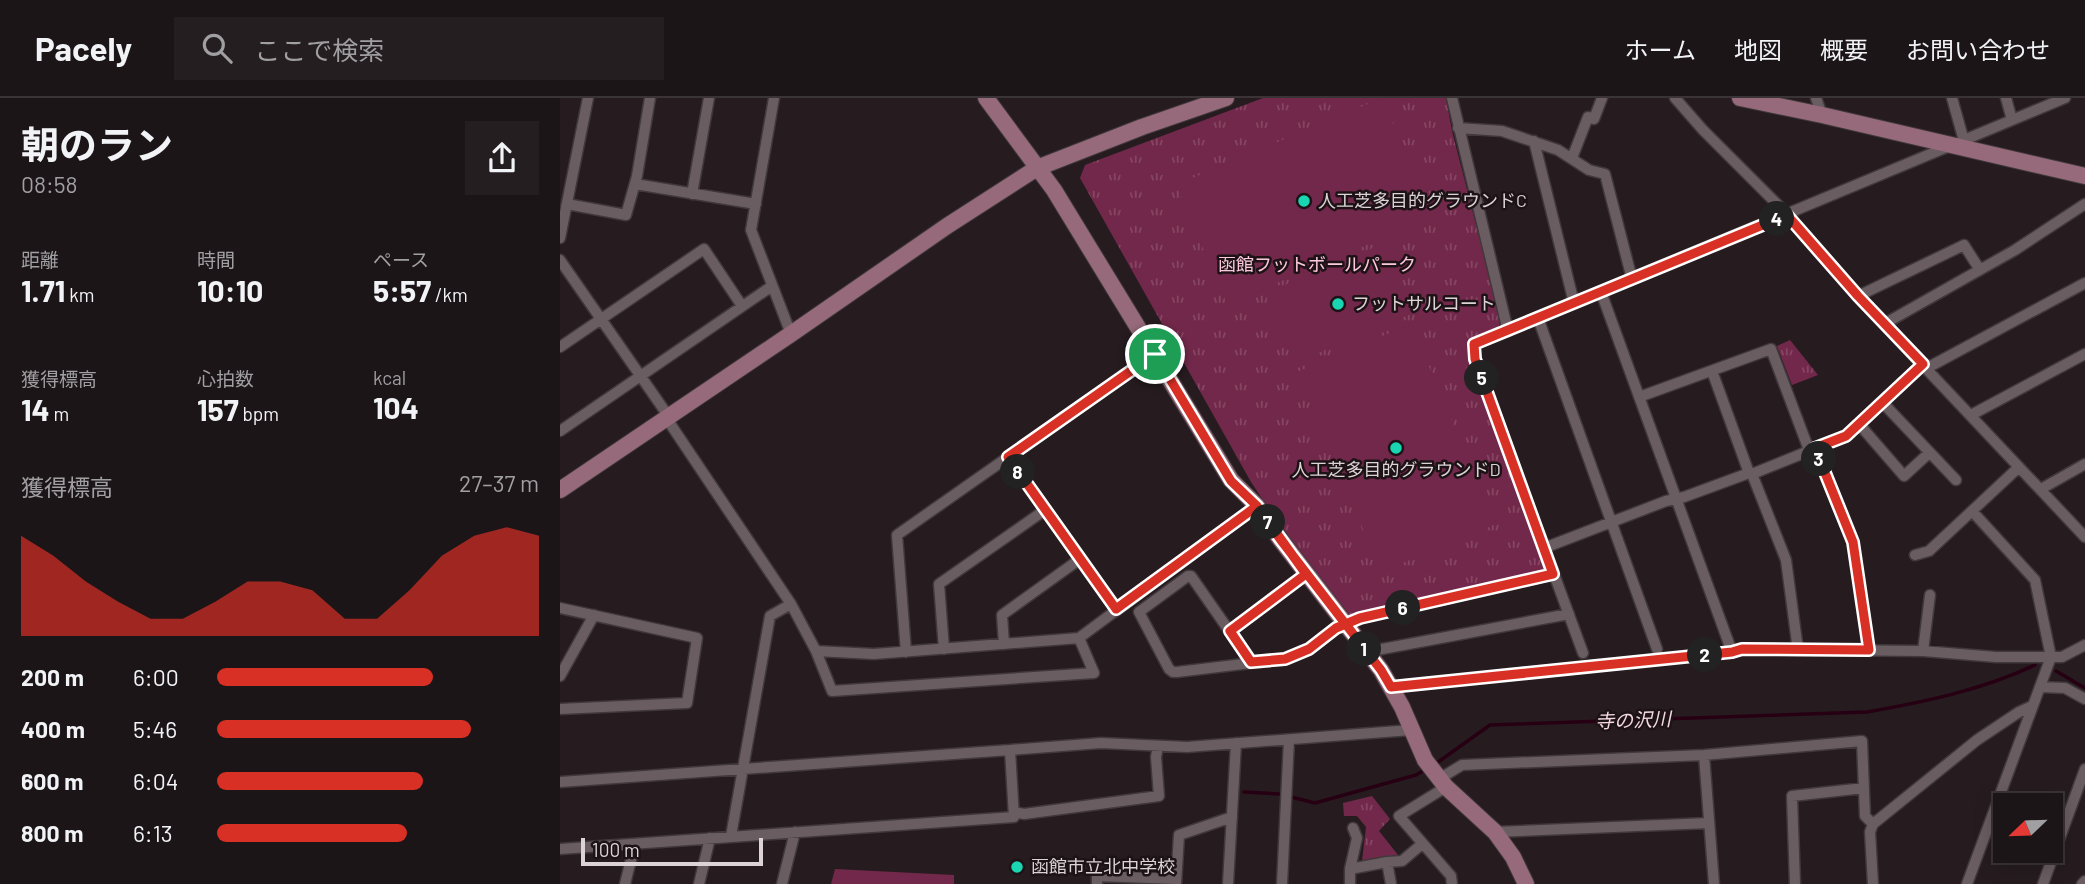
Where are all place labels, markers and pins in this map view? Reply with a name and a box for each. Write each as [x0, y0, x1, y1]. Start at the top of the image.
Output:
place label: 人工芝多目的グラウンドC [1318, 189, 1527, 211]
marker: 人工芝多目的グラウンドC [1296, 193, 1312, 209]
pin: 4 [1760, 202, 1794, 236]
place label: フットサルコート [1352, 292, 1496, 314]
marker: フットサルコート [1330, 296, 1346, 312]
pin [1125, 324, 1185, 384]
pin: 5 [1464, 360, 1500, 396]
marker: 人工芝多目的グラウンドD [1388, 440, 1404, 456]
pin: 3 [1802, 442, 1836, 476]
pin: 8 [1000, 454, 1036, 490]
place label: 人工芝多目的グラウンドD [1291, 458, 1501, 480]
pin: 7 [1250, 504, 1286, 540]
pin: 6 [1386, 590, 1420, 626]
pin: 1 [1346, 632, 1382, 666]
pin: 2 [1688, 638, 1722, 672]
place label: 函館市立北中学校 [1031, 855, 1175, 877]
marker: 函館市立北中学校 [1009, 859, 1025, 875]

